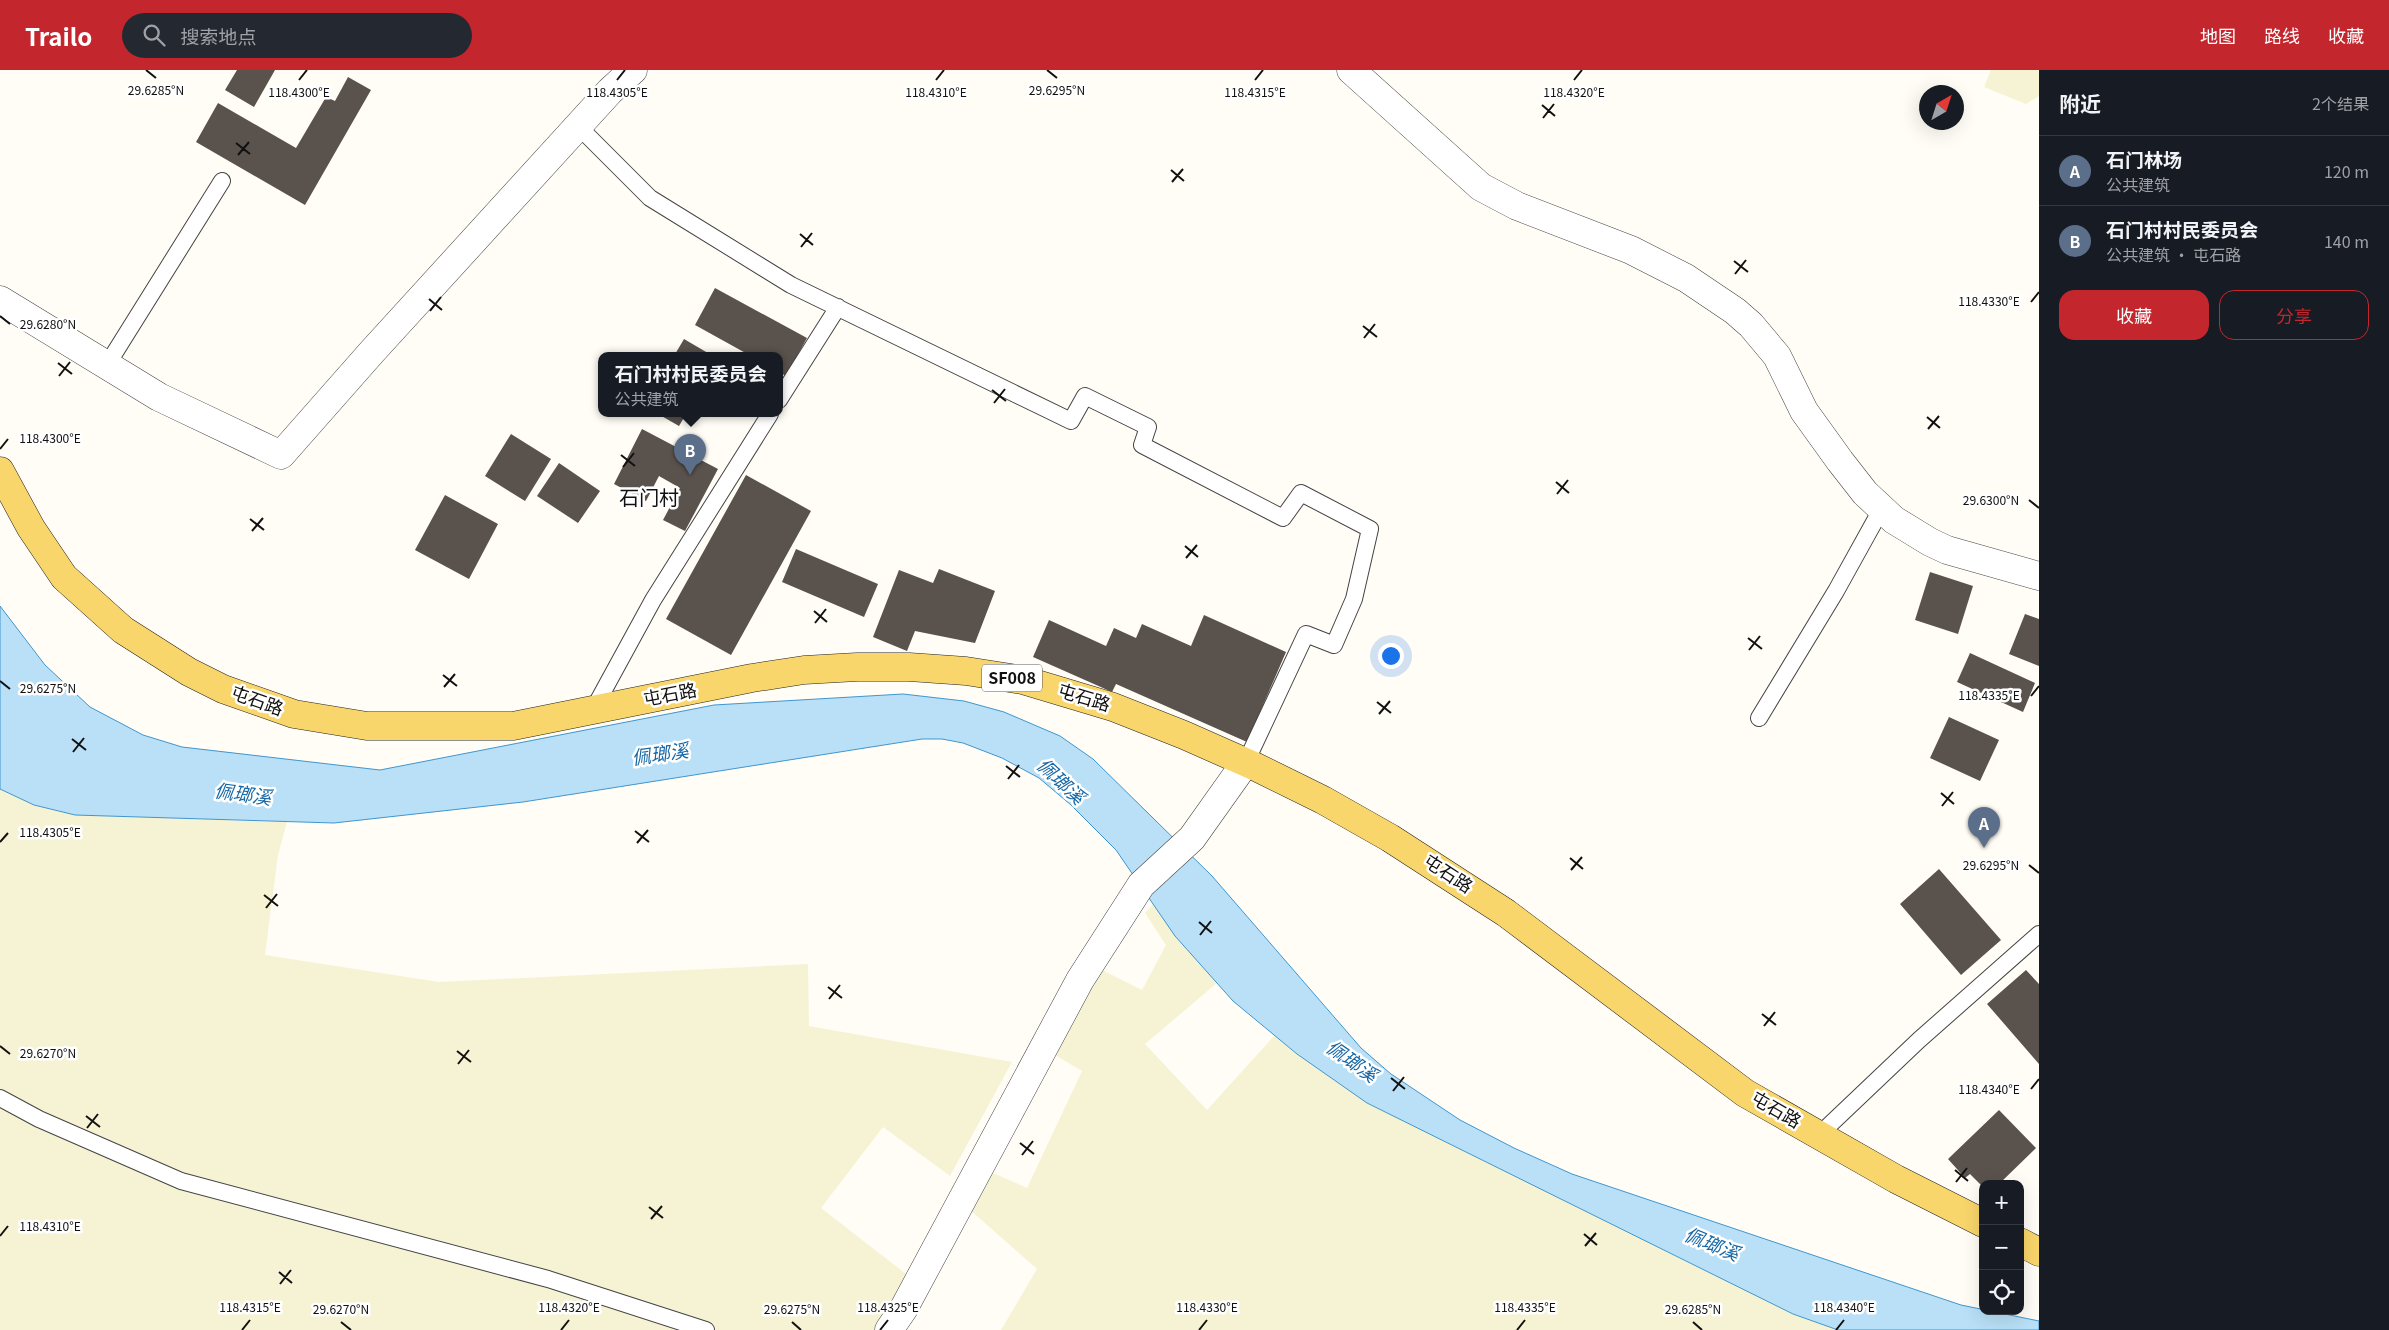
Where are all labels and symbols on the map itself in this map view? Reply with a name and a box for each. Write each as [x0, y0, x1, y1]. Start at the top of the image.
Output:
text: 29.6285°N [128, 81, 184, 98]
text: 29.6295°N [1029, 81, 1085, 98]
text: 118.4300°E [268, 83, 330, 100]
text: 118.4305°E [586, 83, 648, 100]
text: 118.4310°E [905, 83, 967, 100]
text: 118.4315°E [1224, 83, 1286, 100]
text: 118.4320°E [1543, 83, 1605, 100]
north arrow [1919, 85, 1964, 130]
text: 118.4330°E [1958, 292, 2020, 309]
text: 29.6280°N [20, 315, 76, 332]
text: 118.4300°E [19, 429, 81, 446]
pin: B [674, 434, 706, 475]
district label: 石门村 [619, 482, 679, 511]
text: 29.6300°N [1963, 491, 2019, 508]
your location [1378, 643, 1404, 669]
road number: SF008 [982, 664, 1042, 692]
street label: 屯石路 [641, 675, 699, 711]
street label: 屯石路 [1055, 676, 1114, 716]
street label: 屯石路 [228, 678, 288, 721]
text: 29.6275°N [20, 679, 76, 696]
text: 118.4335°E [1958, 686, 2020, 703]
water label: 佩瑯溪 [630, 735, 692, 770]
water label: 佩瑯溪 [1032, 751, 1094, 811]
water label: 佩瑯溪 [213, 775, 275, 810]
pin: A [1968, 807, 2000, 848]
text: 118.4305°E [19, 823, 81, 840]
street label: 屯石路 [1419, 847, 1479, 898]
text: 29.6295°N [1963, 856, 2019, 873]
water label: 佩瑯溪 [1322, 1032, 1386, 1088]
text: 29.6270°N [20, 1044, 76, 1061]
text: 118.4340°E [1958, 1080, 2020, 1097]
street label: 屯石路 [1747, 1084, 1807, 1133]
text: 118.4310°E [19, 1217, 81, 1234]
water label: 佩瑯溪 [1681, 1219, 1746, 1267]
text: 118.4315°E [219, 1298, 281, 1315]
text: 118.4320°E [538, 1298, 600, 1315]
text: 118.4325°E [857, 1298, 919, 1315]
text: 118.4330°E [1176, 1298, 1238, 1315]
text: 118.4335°E [1494, 1298, 1556, 1315]
text: 118.4340°E [1813, 1298, 1875, 1315]
text: 29.6270°N [313, 1300, 369, 1317]
text: 29.6275°N [764, 1300, 820, 1317]
text: 29.6285°N [1665, 1300, 1721, 1317]

